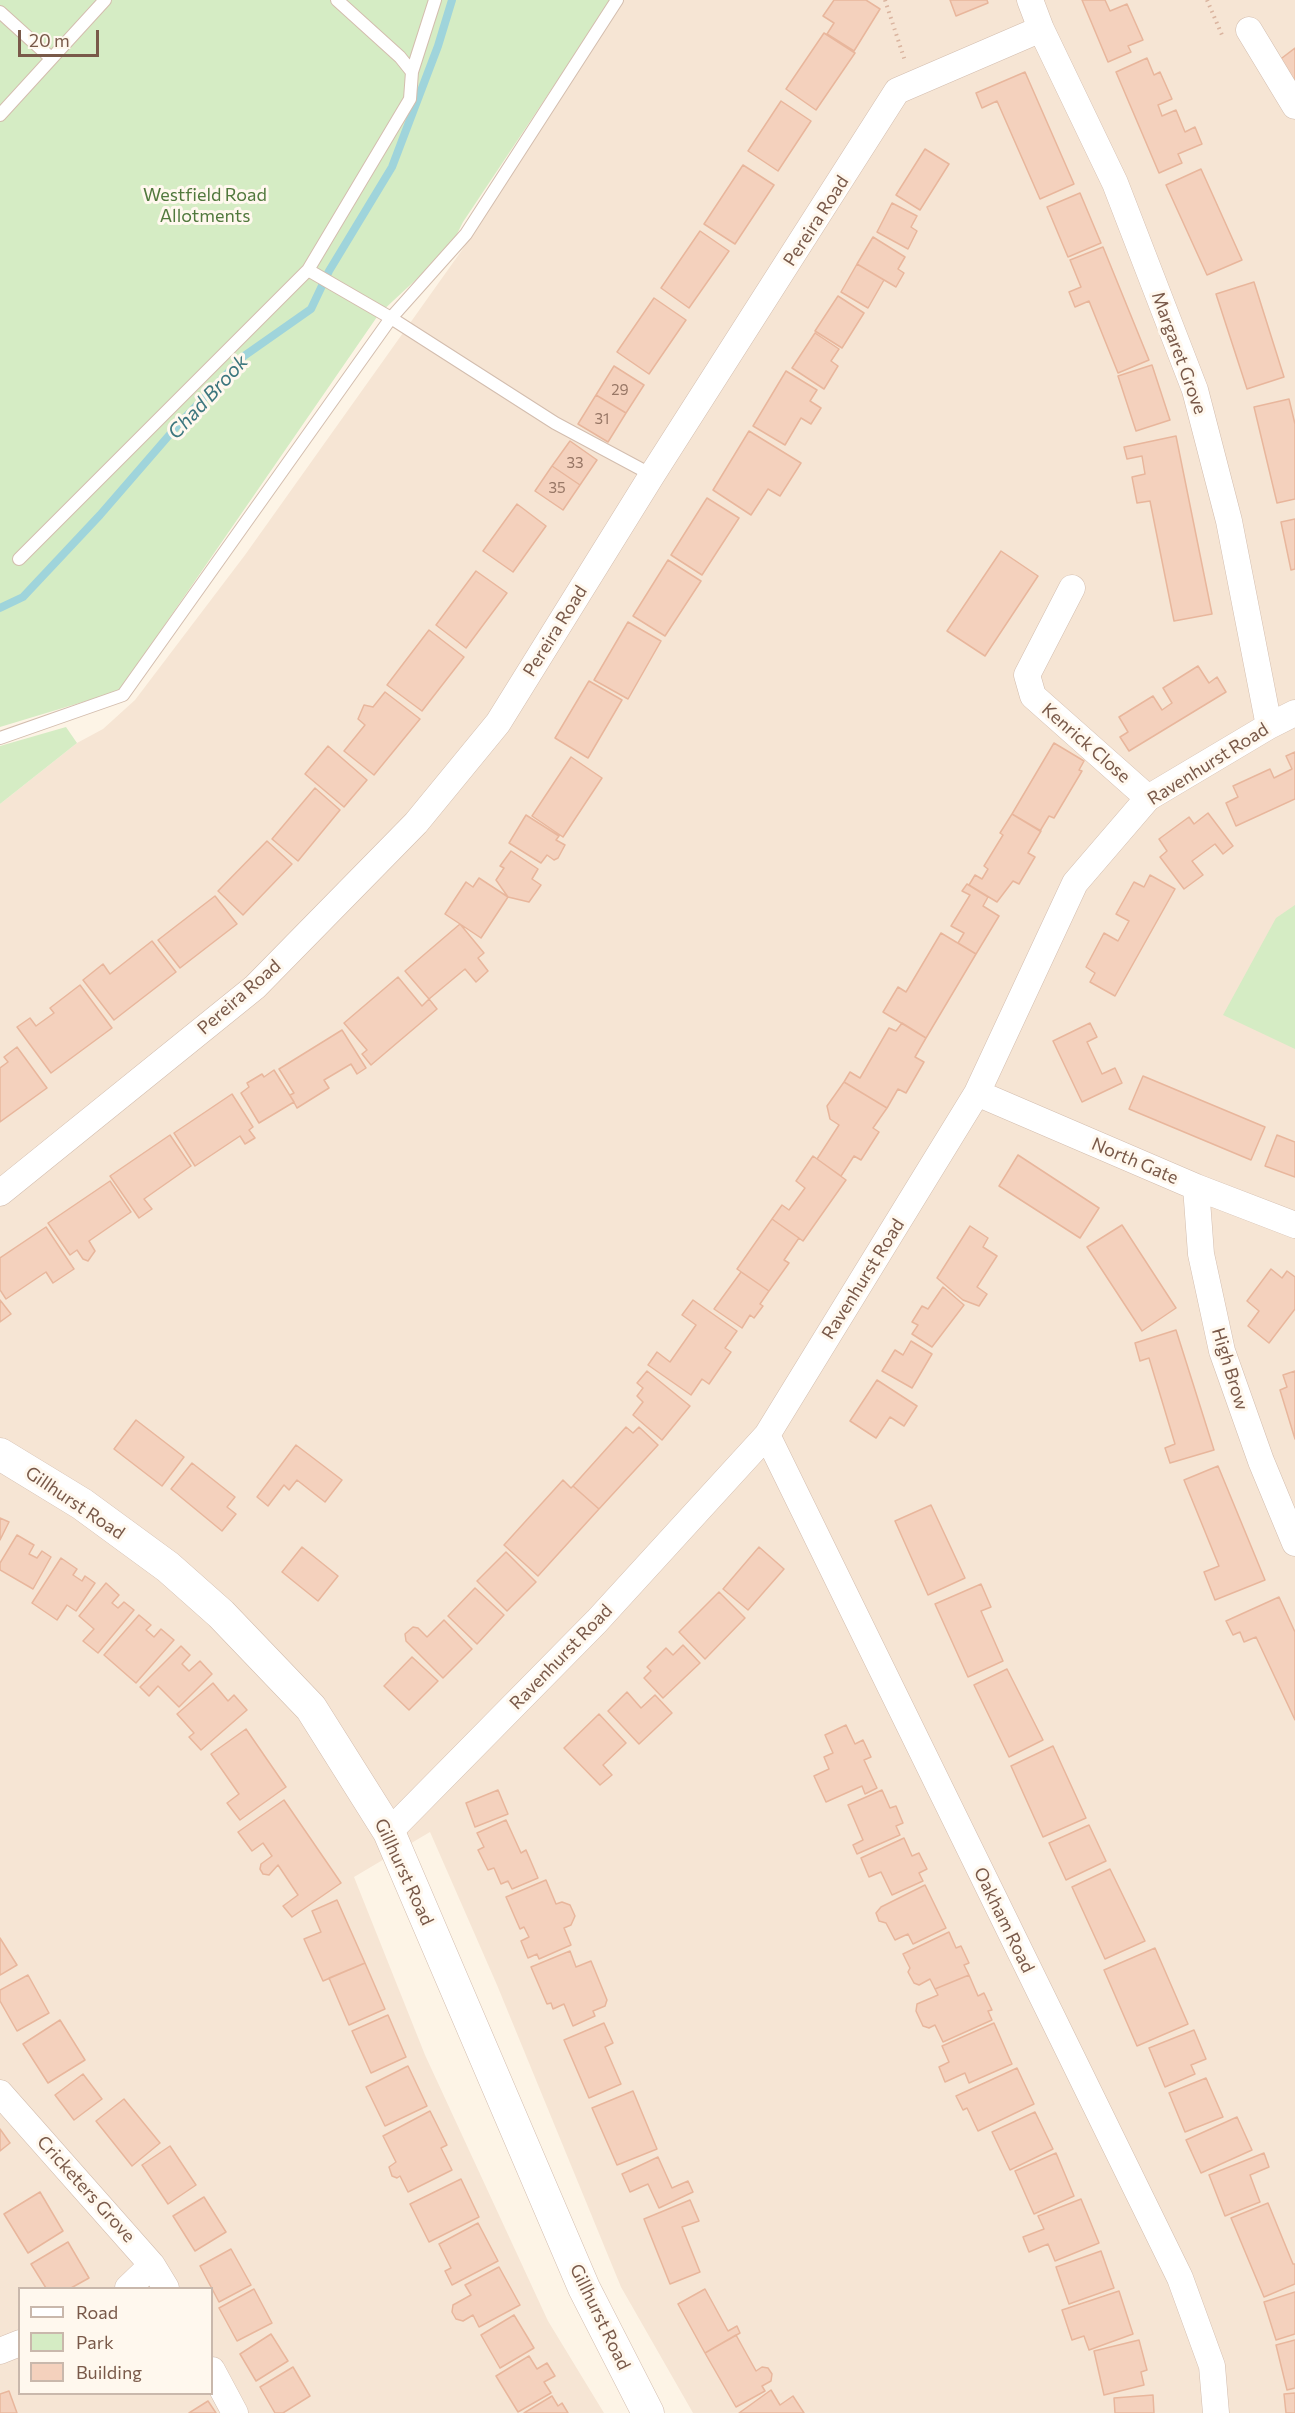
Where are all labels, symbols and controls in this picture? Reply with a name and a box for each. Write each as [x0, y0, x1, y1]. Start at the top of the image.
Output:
scale bar [21, 18, 102, 56]
text: 20 m [29, 29, 70, 51]
street label: Pereira Road [779, 172, 853, 270]
park label: Westfield Road Allotments [143, 184, 267, 226]
street label: Margaret Grove [1147, 289, 1211, 417]
water label: Chad Brook [163, 350, 253, 444]
house number: 29 [611, 381, 629, 399]
house number: 31 [595, 410, 609, 428]
house number: 33 [566, 454, 584, 472]
house number: 35 [548, 479, 566, 497]
street label: Pereira Road [518, 581, 592, 681]
street label: Kenrick Close [1037, 699, 1135, 787]
street label: Ravenhurst Road [1144, 718, 1272, 810]
street label: Pereira Road [193, 955, 285, 1039]
street label: North Gate [1088, 1133, 1182, 1189]
street label: Ravenhurst Road [817, 1215, 909, 1343]
street label: High Brow [1207, 1325, 1253, 1413]
street label: Gillhurst Road [21, 1462, 129, 1544]
street label: Ravenhurst Road [505, 1600, 617, 1714]
street label: Gillhurst Road [370, 1815, 438, 1929]
street label: Oakham Road [969, 1864, 1039, 1976]
street label: Cricketers Grove [32, 2131, 140, 2247]
street label: Gillhurst Road [565, 2260, 635, 2374]
legend [18, 2287, 213, 2395]
text: Road [76, 2301, 118, 2323]
text: Park [76, 2331, 114, 2353]
text: Building [76, 2361, 142, 2383]

